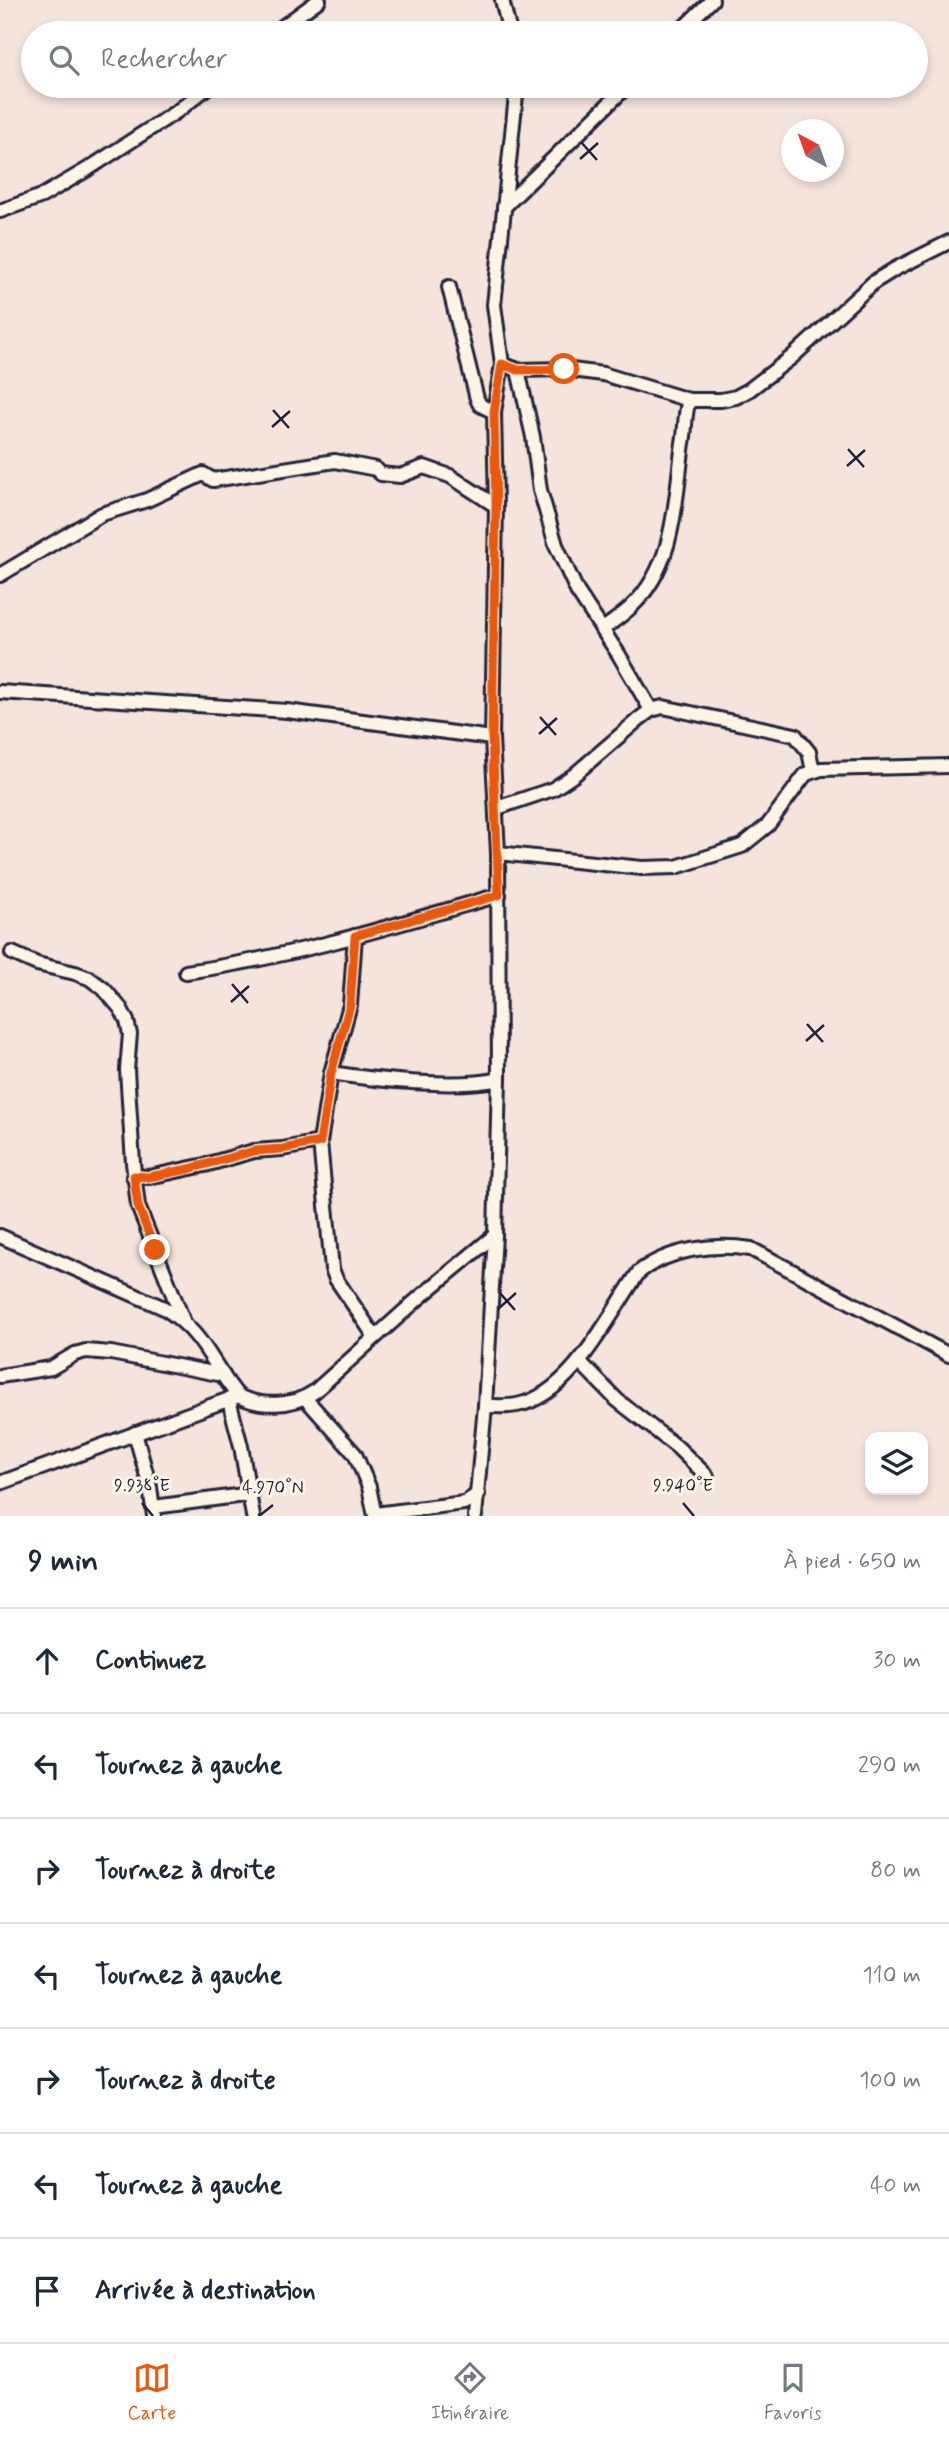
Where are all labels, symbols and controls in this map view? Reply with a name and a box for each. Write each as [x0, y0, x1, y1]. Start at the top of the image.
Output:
search box [21, 21, 928, 98]
icon: search [45, 41, 83, 79]
text: Rechercher [101, 43, 227, 77]
north arrow [781, 119, 844, 182]
route start [548, 353, 579, 384]
route end [139, 1234, 170, 1265]
map controls [865, 1432, 928, 1495]
button: layers [865, 1432, 928, 1495]
text: 9.938°E [114, 1474, 170, 1498]
text: 9.940°E [653, 1474, 713, 1498]
text: 4.970°N [242, 1476, 304, 1500]
text: 9 min [28, 1542, 98, 1581]
text: À pied · 650 m [783, 1547, 921, 1577]
icon: ahead [28, 1642, 66, 1680]
text: Continuez [95, 1644, 206, 1678]
text: 30 m [873, 1646, 921, 1676]
icon: left [28, 1747, 66, 1785]
text: Tournez à gauche [95, 1749, 282, 1783]
text: 290 m [858, 1751, 921, 1781]
icon: right [28, 1852, 66, 1890]
text: Tournez à droite [95, 1854, 276, 1888]
text: 80 m [870, 1856, 921, 1886]
icon: left [28, 1957, 66, 1995]
text: Tournez à gauche [95, 1959, 282, 1993]
text: 110 m [862, 1961, 921, 1991]
icon: right [28, 2062, 66, 2100]
text: Tournez à droite [95, 2064, 276, 2098]
text: 100 m [859, 2066, 921, 2096]
icon: left [28, 2167, 66, 2205]
text: Tournez à gauche [95, 2169, 282, 2203]
text: 40 m [870, 2171, 921, 2201]
icon: arrive [28, 2272, 66, 2310]
text: Arrivée à destination [95, 2274, 316, 2308]
tab: Carte [127, 2359, 176, 2426]
tab: Itinéraire [431, 2359, 509, 2426]
tab: Favoris [764, 2359, 822, 2426]

